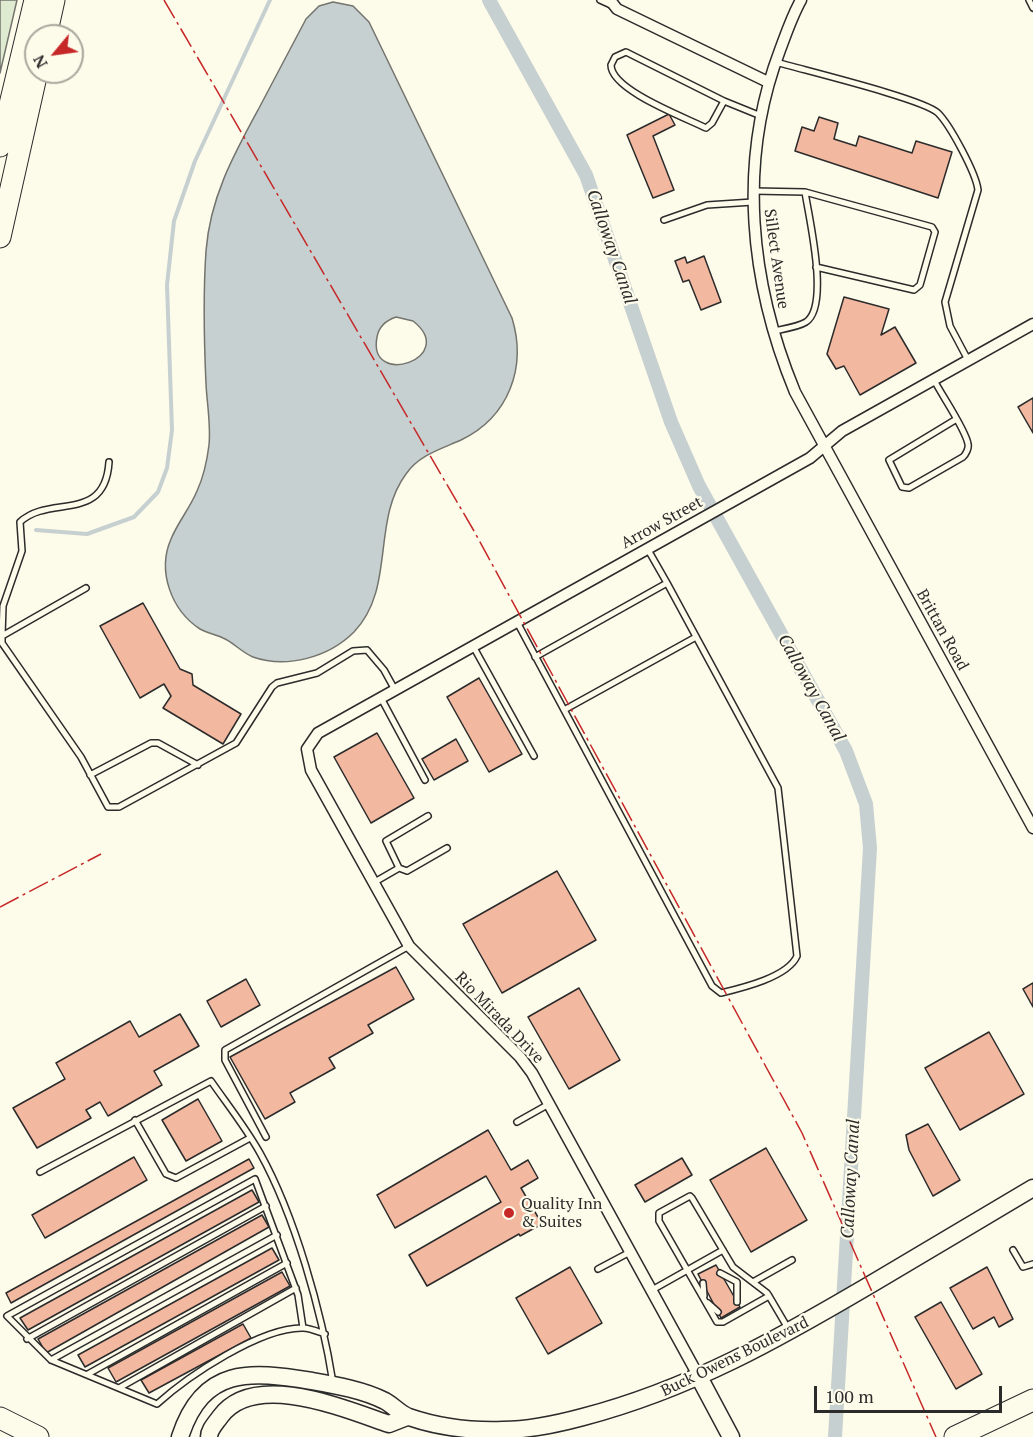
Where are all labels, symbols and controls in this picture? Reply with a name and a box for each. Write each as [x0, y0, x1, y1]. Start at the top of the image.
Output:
north arrow [24, 24, 84, 84]
text: N [27, 51, 53, 72]
water label: Calloway Canal [581, 187, 641, 307]
street label: Sillect Avenue [759, 208, 793, 310]
street label: Arrow Street [618, 493, 706, 553]
street label: Brittan Road [912, 586, 972, 674]
water label: Calloway Canal [773, 630, 849, 746]
street label: Rio Mirada Drive [451, 968, 547, 1068]
water label: Calloway Canal [837, 1119, 865, 1239]
place label: Quality Inn & Suites [521, 1194, 602, 1232]
marker: Quality Inn & Suites [502, 1206, 516, 1220]
street label: Buck Owens Boulevard [658, 1313, 812, 1401]
scale bar [817, 1374, 1004, 1412]
text: 100 m [825, 1384, 874, 1408]

